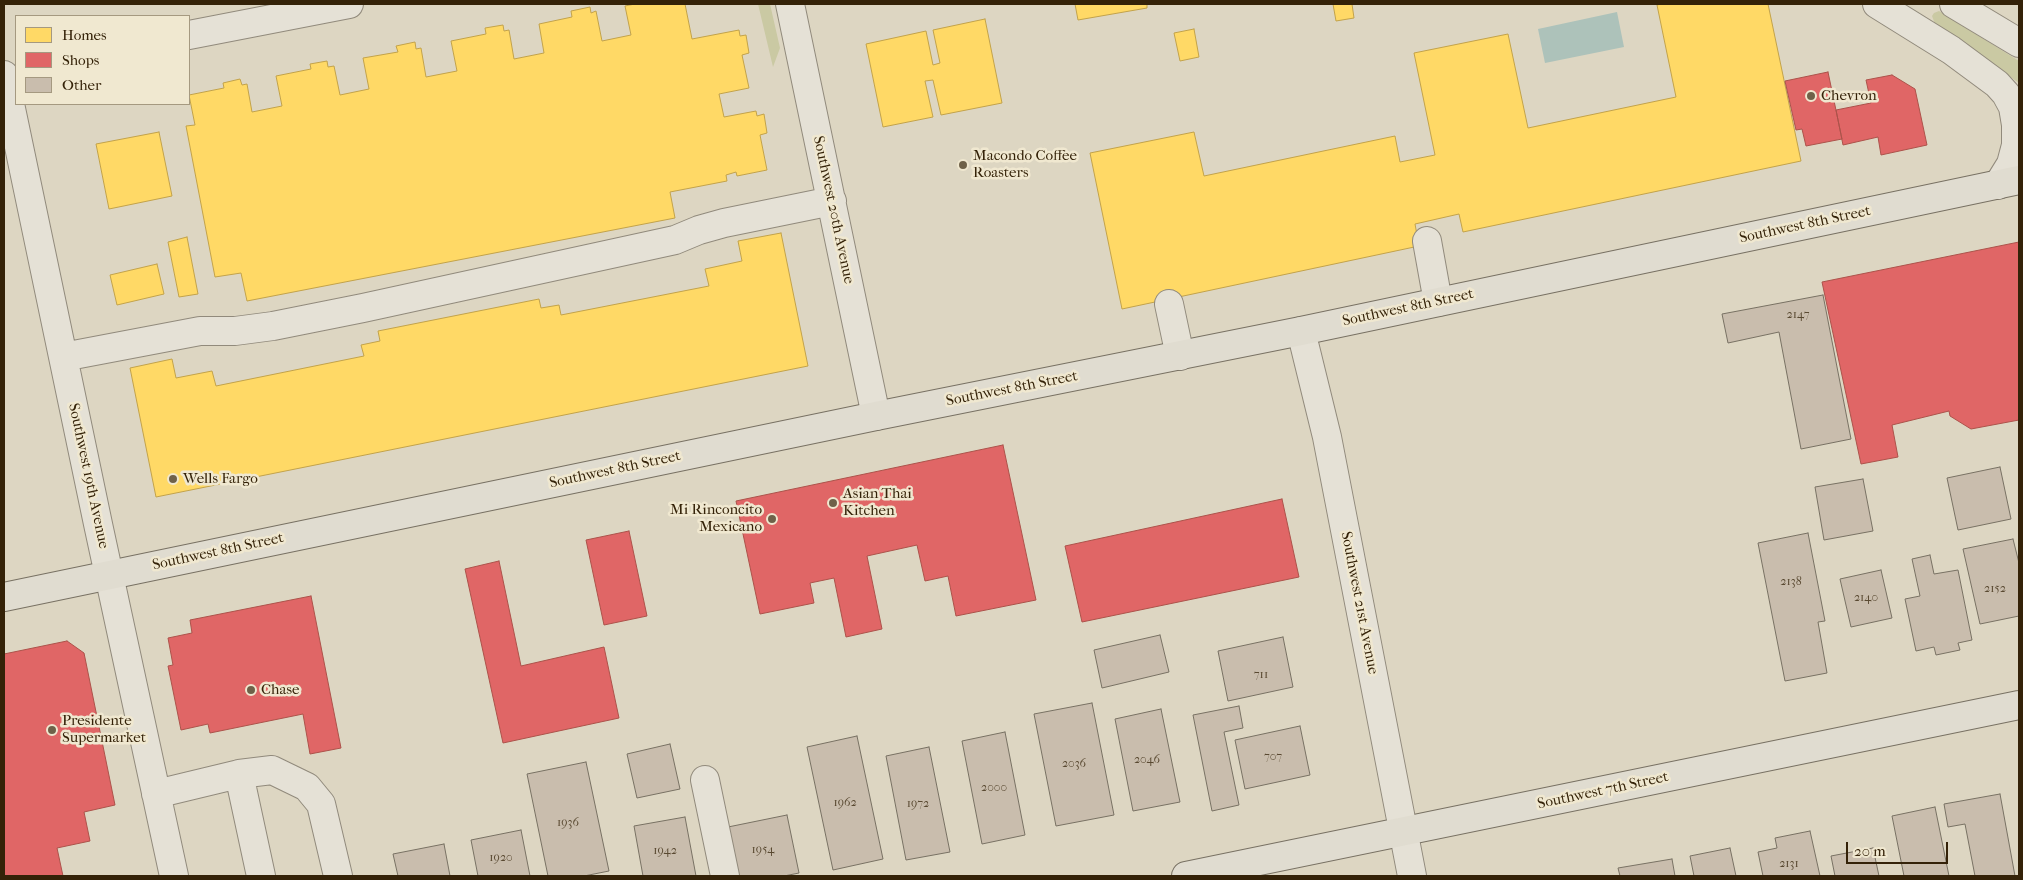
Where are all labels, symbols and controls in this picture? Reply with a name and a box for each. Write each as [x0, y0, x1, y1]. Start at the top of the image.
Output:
legend [15, 15, 190, 105]
text: Homes [62, 26, 107, 44]
text: Shops [62, 51, 99, 69]
text: Other [62, 76, 101, 94]
place label: Chevron [1821, 87, 1877, 105]
marker: Chevron [1805, 90, 1817, 102]
street label: Southwest 20th Avenue [809, 134, 857, 286]
place label: Macondo Coffee Roasters [973, 147, 1077, 182]
marker: Macondo Coffee Roasters [957, 159, 969, 171]
street label: Southwest 8th Street [1738, 202, 1872, 248]
street label: Southwest 8th Street [1341, 285, 1475, 331]
house number: 2147 [1787, 308, 1809, 322]
street label: Southwest 8th Street [945, 367, 1079, 411]
street label: Southwest 19th Avenue [64, 402, 112, 550]
street label: Southwest 8th Street [548, 447, 682, 493]
place label: Wells Fargo [183, 470, 258, 488]
marker: Wells Fargo [167, 473, 179, 485]
place label: Asian Thai Kitchen [843, 485, 912, 520]
marker: Asian Thai Kitchen [827, 497, 839, 509]
place label: Mi Rinconcito Mexicano [670, 501, 762, 536]
marker: Mi Rinconcito Mexicano [766, 513, 778, 525]
street label: Southwest 8th Street [151, 529, 285, 575]
street label: Southwest 21st Avenue [1336, 530, 1382, 676]
house number: 2138 [1780, 575, 1802, 589]
house number: 2152 [1984, 582, 2006, 596]
house number: 2140 [1854, 591, 1878, 605]
house number: 711 [1254, 668, 1268, 682]
place label: Chase [261, 681, 299, 699]
marker: Chase [245, 684, 257, 696]
place label: Presidente Supermarket [62, 712, 146, 747]
marker: Presidente Supermarket [46, 724, 58, 736]
house number: 707 [1264, 750, 1282, 764]
house number: 2046 [1134, 753, 1160, 767]
house number: 2036 [1062, 757, 1086, 771]
street label: Southwest 7th Street [1536, 768, 1670, 814]
house number: 2000 [981, 781, 1007, 795]
house number: 1962 [833, 796, 857, 810]
house number: 1972 [907, 797, 929, 811]
house number: 1936 [557, 816, 579, 830]
scale bar [1848, 832, 1950, 864]
text: 20 m [1854, 842, 1886, 860]
house number: 1954 [752, 843, 774, 857]
house number: 1942 [653, 844, 677, 858]
house number: 1920 [489, 851, 513, 865]
house number: 2131 [1779, 857, 1799, 871]

